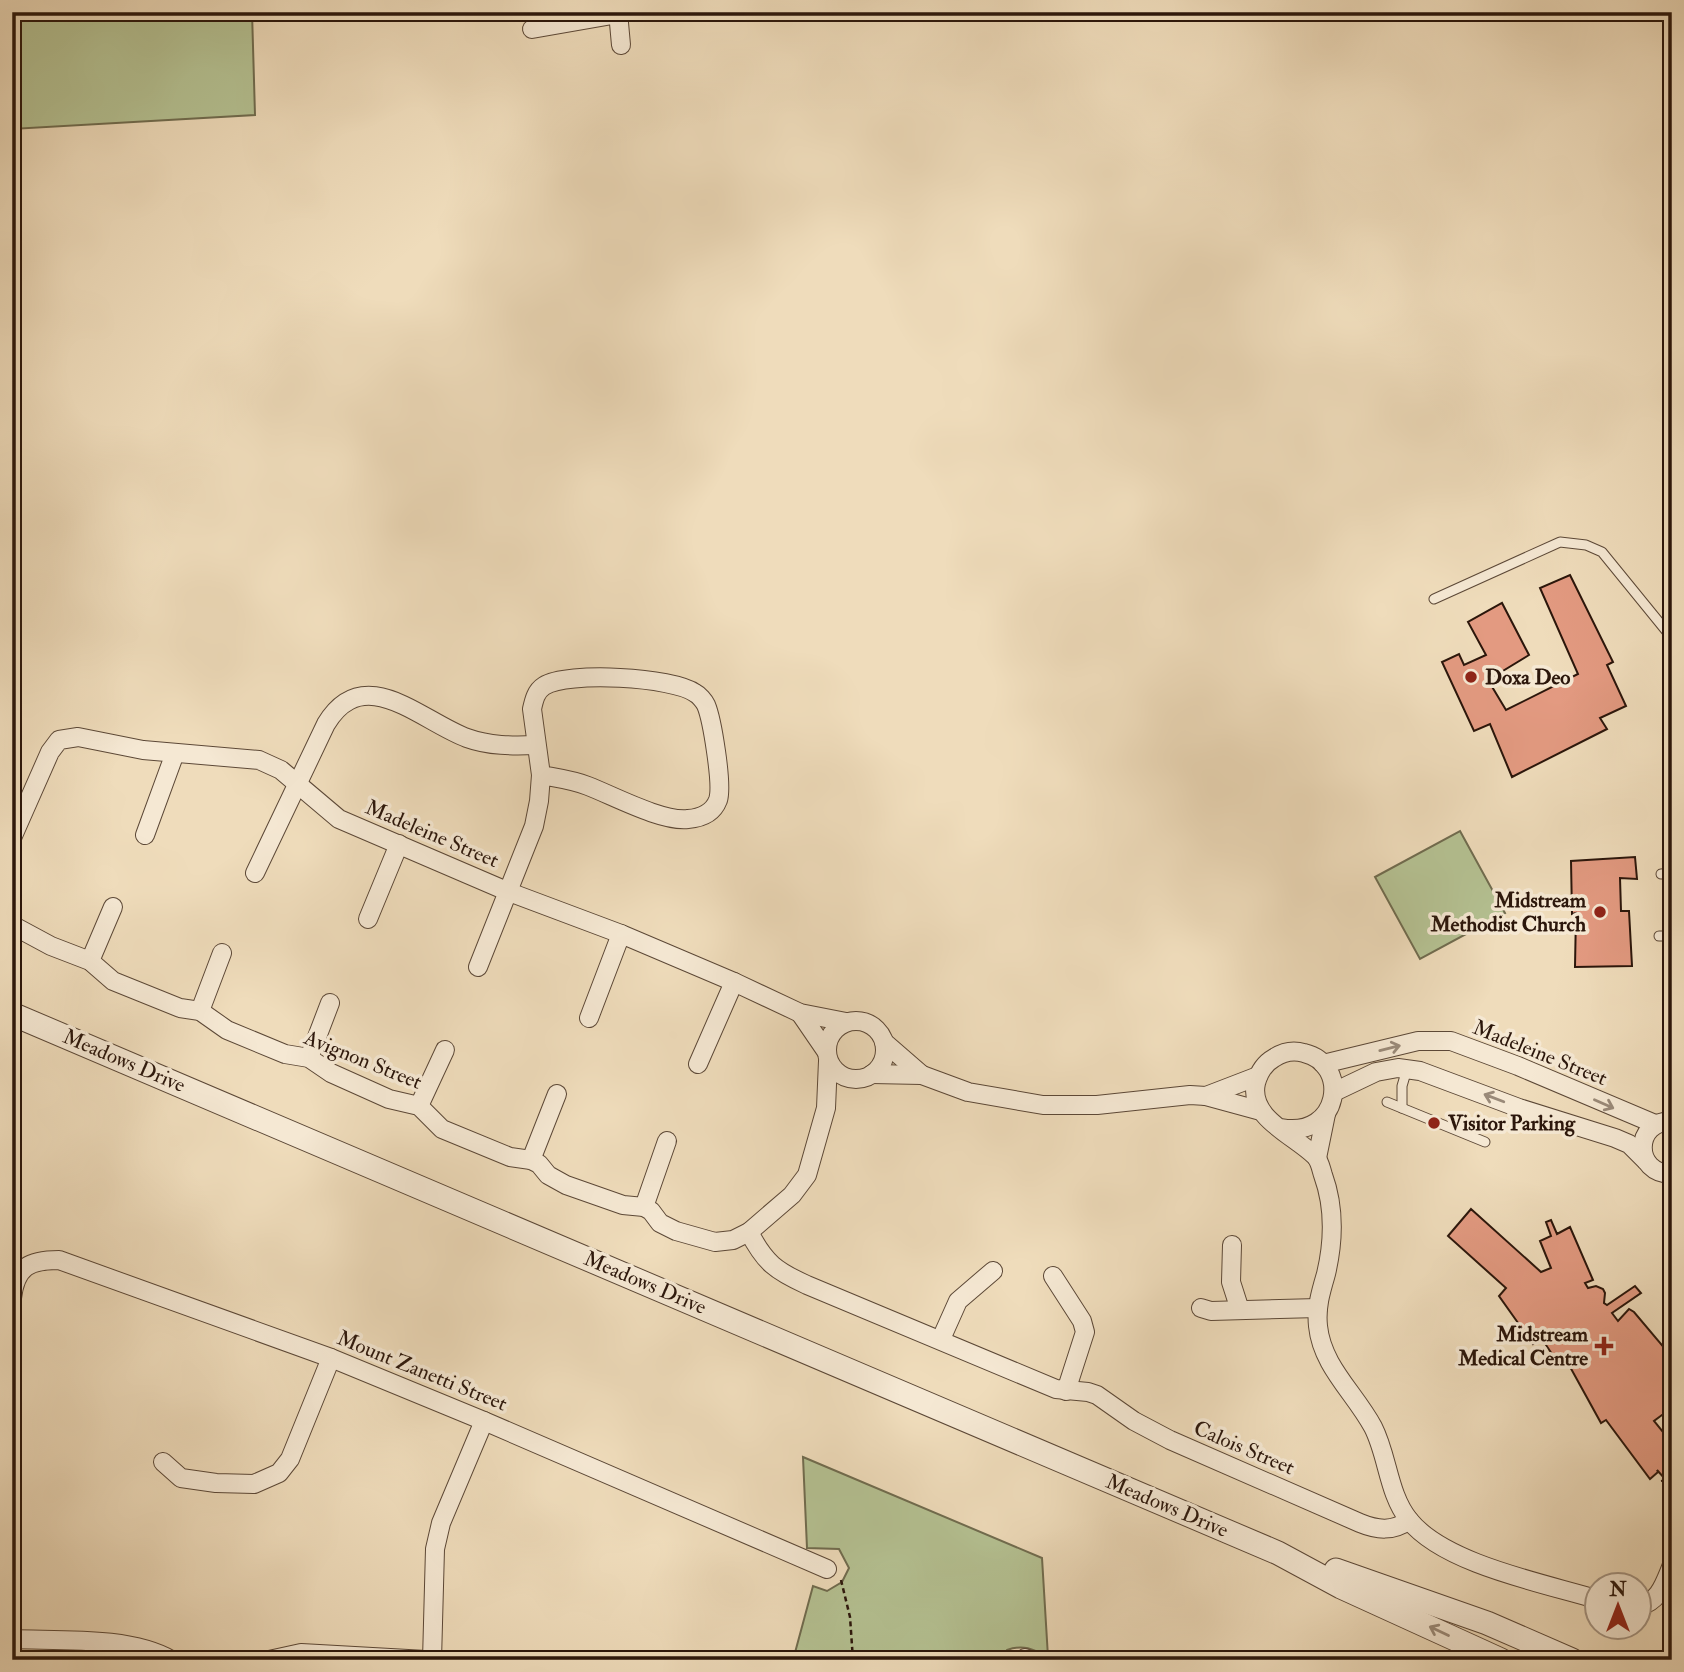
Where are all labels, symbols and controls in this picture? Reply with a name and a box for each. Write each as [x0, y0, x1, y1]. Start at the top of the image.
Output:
place label: Doxa Deo [1485, 664, 1570, 691]
marker: Doxa Deo [1463, 669, 1479, 685]
street label: Madeleine Street [361, 794, 503, 874]
place label: Midstream Methodist Church [1430, 887, 1587, 938]
marker: Midstream Methodist Church [1592, 904, 1608, 920]
street label: Madeleine Street [1469, 1014, 1611, 1092]
street label: Meadows Drive [59, 1023, 189, 1099]
street label: Avignon Street [299, 1024, 426, 1096]
one-way arrow [1378, 1041, 1401, 1054]
one-way arrow [1484, 1091, 1505, 1104]
one-way arrow [1593, 1098, 1614, 1111]
place label: Visitor Parking [1447, 1110, 1576, 1137]
marker: Visitor Parking [1426, 1115, 1442, 1131]
street label: Meadows Drive [580, 1245, 710, 1321]
place label: Midstream Medical Centre [1457, 1321, 1589, 1372]
street label: Mount Zanetti Street [333, 1325, 511, 1417]
marker: Midstream Medical Centre [1594, 1336, 1614, 1356]
street label: Calois Street [1189, 1415, 1299, 1481]
street label: Meadows Drive [1102, 1468, 1232, 1544]
north arrow [1582, 1570, 1652, 1640]
text: N [1608, 1578, 1627, 1602]
one-way arrow [1429, 1624, 1451, 1637]

